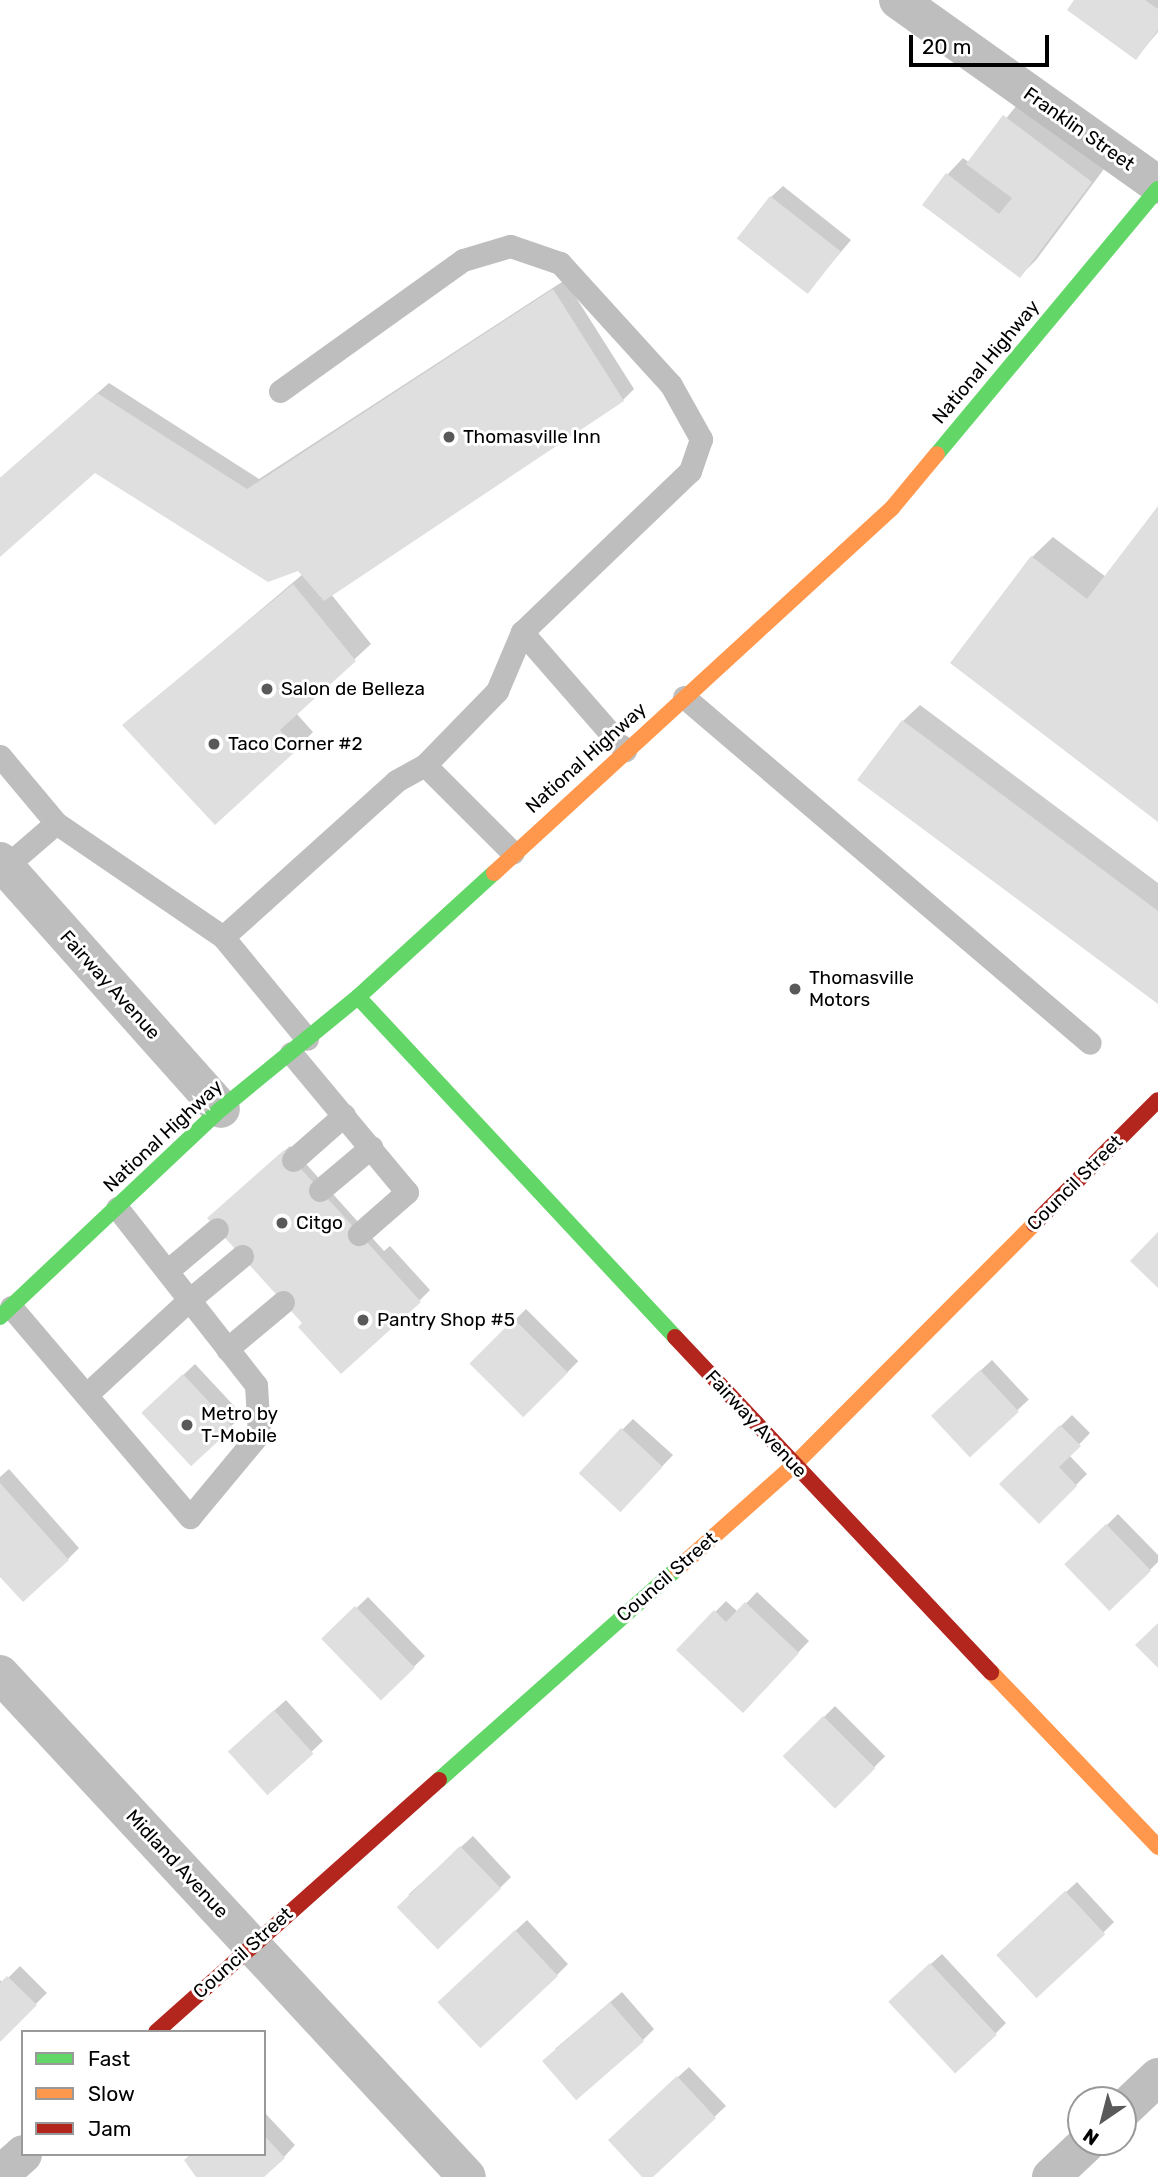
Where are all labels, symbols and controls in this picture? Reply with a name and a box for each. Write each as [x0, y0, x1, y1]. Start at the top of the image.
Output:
scale bar [913, 21, 1053, 65]
text: 20 m [922, 34, 971, 59]
street label: Franklin Street [1019, 82, 1139, 176]
street label: National Highway [928, 296, 1044, 428]
place label: Thomasville Inn [463, 426, 601, 448]
marker: Thomasville Inn [441, 429, 457, 445]
place label: Salon de Belleza [281, 678, 425, 700]
marker: Salon de Belleza [259, 681, 275, 697]
street label: National Highway [521, 698, 651, 818]
place label: Taco Corner #2 [228, 733, 363, 755]
marker: Taco Corner #2 [206, 736, 222, 752]
street label: Fairway Avenue [55, 925, 165, 1045]
place label: Thomasville Motors [809, 967, 914, 1011]
marker: Thomasville Motors [787, 981, 803, 997]
street label: National Highway [99, 1075, 227, 1197]
street label: Council Street [1022, 1130, 1128, 1236]
place label: Citgo [296, 1212, 343, 1234]
marker: Citgo [274, 1215, 290, 1231]
place label: Pantry Shop #5 [377, 1309, 515, 1331]
marker: Pantry Shop #5 [355, 1312, 371, 1328]
street label: Fairway Avenue [700, 1365, 812, 1483]
place label: Metro by T-Mobile [201, 1403, 278, 1447]
marker: Metro by T-Mobile [179, 1417, 195, 1433]
street label: Council Street [612, 1527, 722, 1627]
street label: Midland Avenue [121, 1805, 233, 1923]
street label: Council Street [189, 1902, 297, 2004]
legend [21, 2030, 266, 2156]
text: Fast [88, 2046, 130, 2071]
text: Slow [88, 2081, 135, 2106]
north arrow [1067, 2086, 1137, 2156]
text: Jam [88, 2116, 132, 2141]
text: N [1079, 2124, 1103, 2150]

